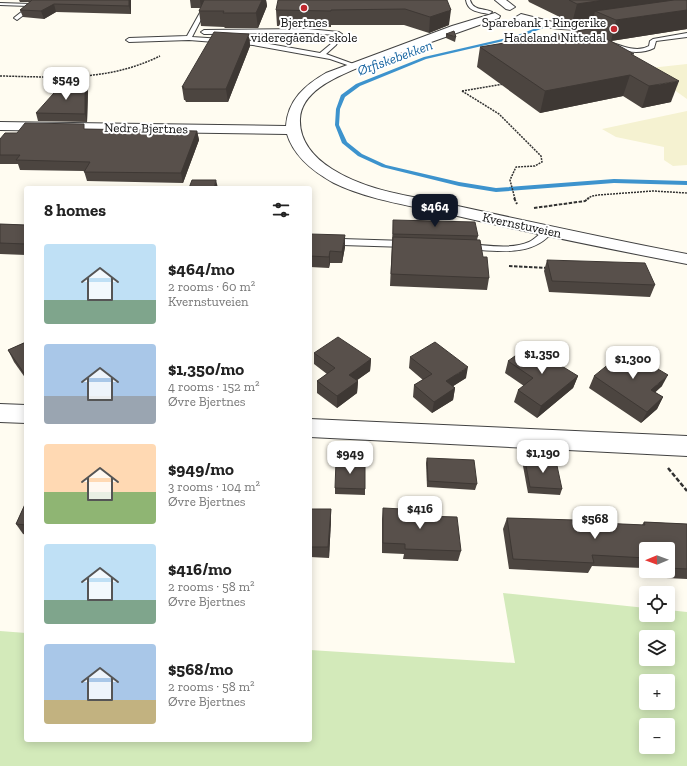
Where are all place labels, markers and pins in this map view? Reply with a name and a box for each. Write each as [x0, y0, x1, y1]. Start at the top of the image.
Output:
marker: Bjertnes videregående skole [299, 3, 309, 13]
place label: Bjertnes videregående skole [251, 15, 357, 45]
place label: Sparebank 1 Ringerike Hadeland Nittedal [482, 15, 607, 45]
marker: Sparebank 1 Ringerike Hadeland Nittedal [609, 24, 619, 34]
pin: $549 [42, 67, 90, 101]
pin: $464 [411, 194, 459, 228]
pin: $1,350 [509, 341, 575, 375]
pin: $1,300 [600, 346, 666, 380]
pin: $1,190 [510, 440, 576, 474]
pin: $949 [326, 441, 374, 475]
pin: $416 [396, 496, 444, 530]
pin: $568 [571, 506, 619, 540]

